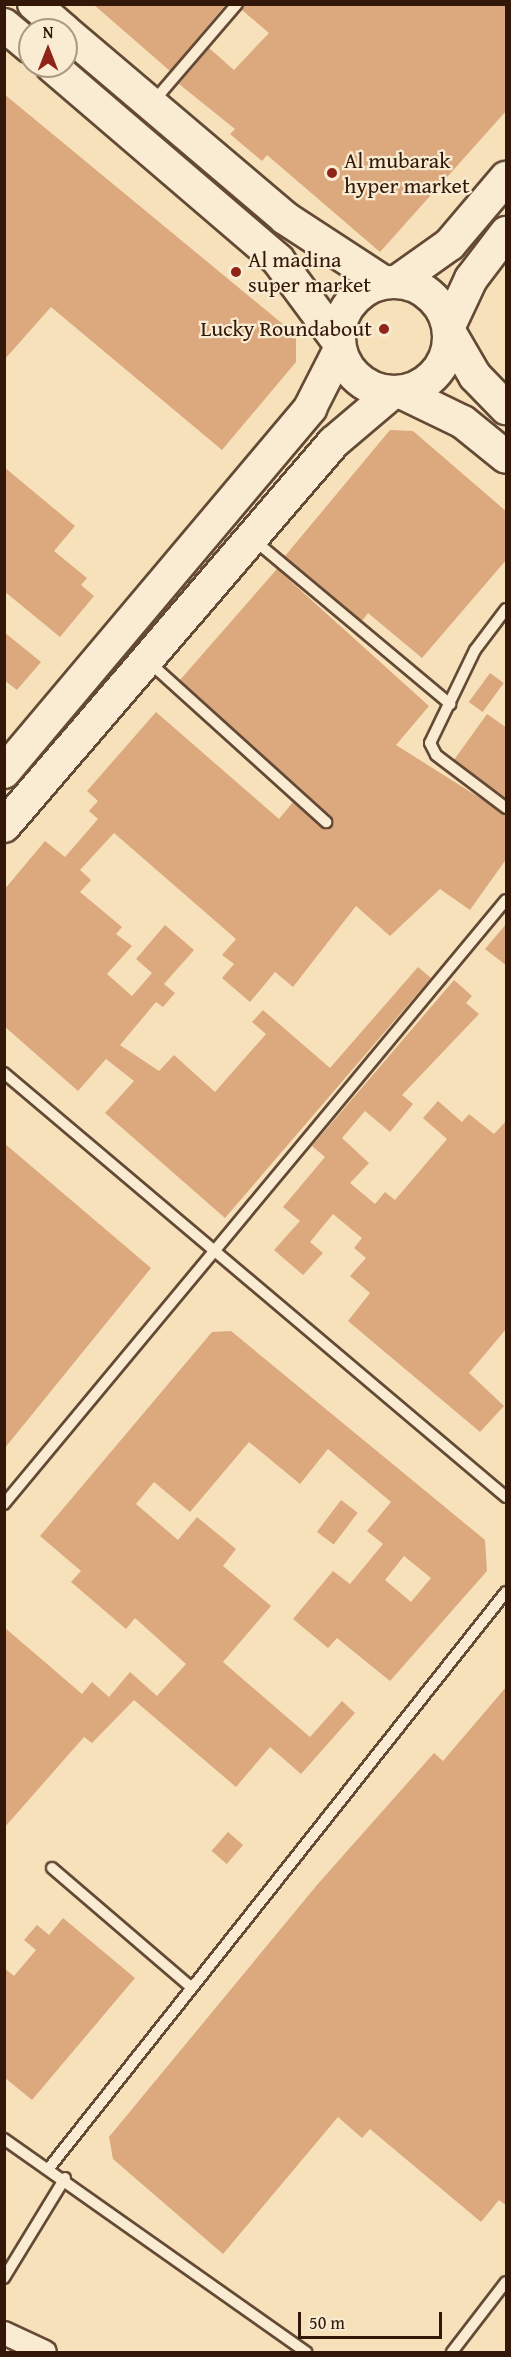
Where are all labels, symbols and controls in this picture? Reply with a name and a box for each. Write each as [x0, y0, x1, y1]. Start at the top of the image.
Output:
north arrow [18, 18, 78, 78]
text: N [43, 20, 53, 44]
place label: Al mubarak hyper market [344, 147, 470, 198]
marker: Al mubarak hyper market [325, 166, 339, 180]
place label: Al madina super market [248, 246, 371, 298]
marker: Al madina super market [229, 265, 243, 279]
place label: Lucky Roundabout [200, 316, 372, 342]
marker: Lucky Roundabout [377, 322, 391, 336]
scale bar [301, 2300, 445, 2338]
text: 50 m [309, 2309, 345, 2336]

